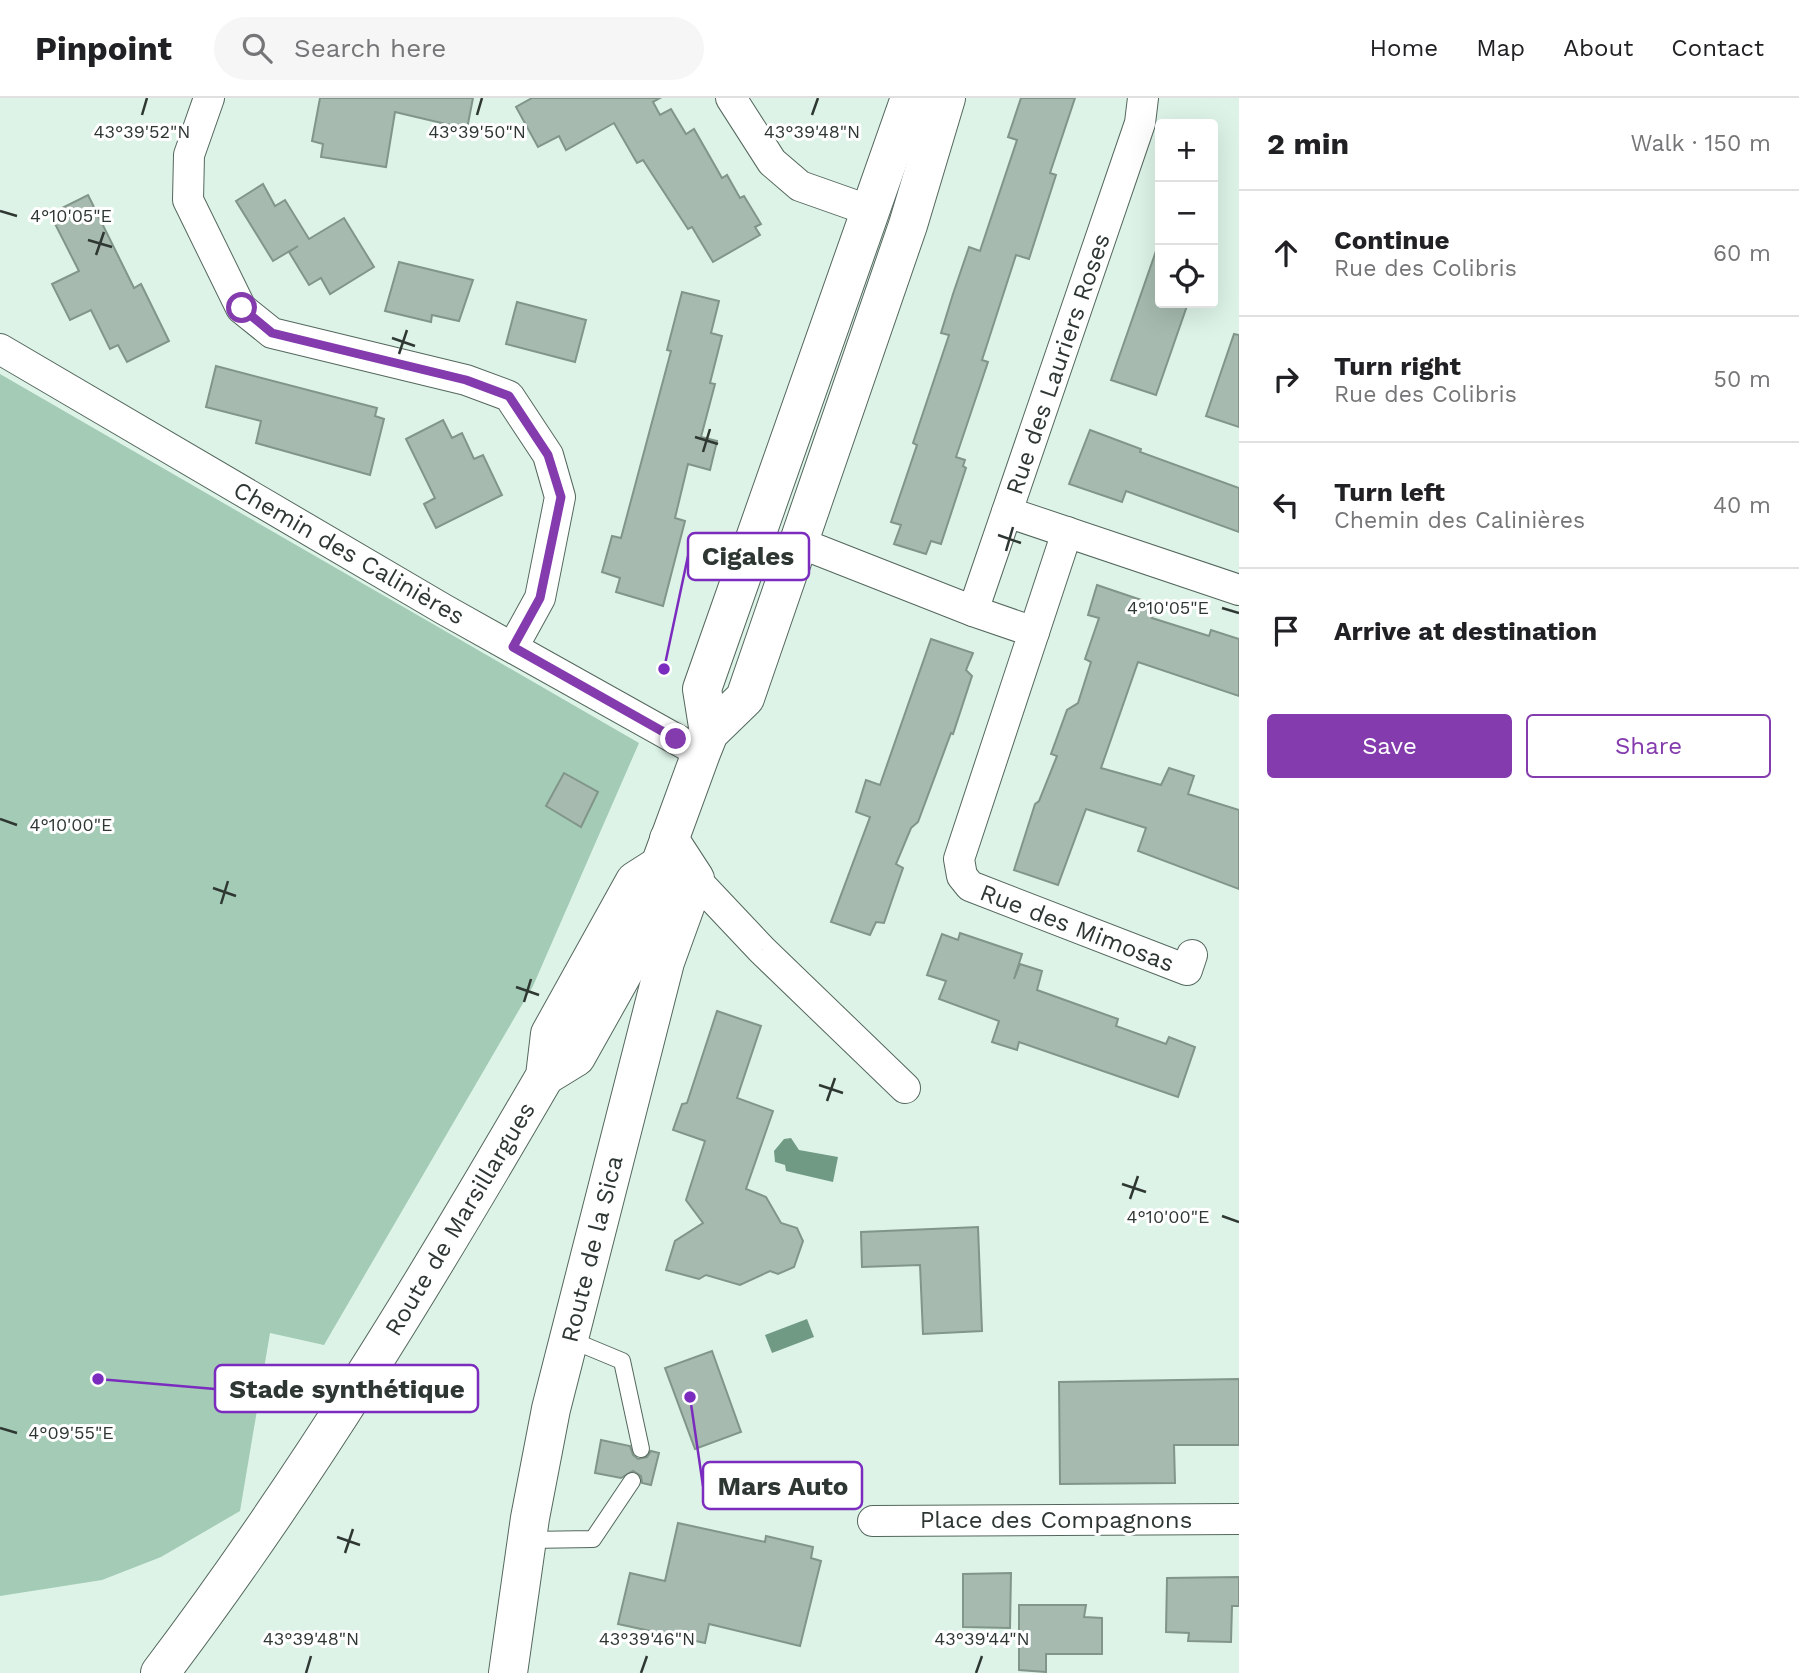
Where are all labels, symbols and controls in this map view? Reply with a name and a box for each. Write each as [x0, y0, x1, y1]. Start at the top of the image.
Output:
search box [214, 17, 704, 80]
text: Pinpoint [35, 29, 172, 68]
icon: search [238, 29, 276, 67]
text: Search here [294, 33, 446, 63]
text: Home [1370, 34, 1438, 62]
text: Map [1476, 34, 1525, 62]
text: About [1563, 34, 1633, 62]
text: Contact [1671, 34, 1764, 62]
map controls [1155, 119, 1218, 308]
button: + [1155, 119, 1218, 182]
text: 43°39'52"N [93, 121, 191, 142]
text: 43°39'50"N [428, 121, 526, 142]
text: 43°39'48"N [764, 121, 860, 142]
text: 2 min [1267, 126, 1349, 161]
text: Walk · 150 m [1630, 130, 1771, 157]
button: − [1155, 182, 1218, 245]
text: 4°10'05"E [30, 205, 112, 226]
text: Continue [1334, 225, 1450, 255]
street label: Rue des Lauriers Roses [1000, 230, 1116, 498]
icon: ahead [1267, 234, 1305, 272]
text: 60 m [1713, 240, 1771, 267]
button: locate [1155, 245, 1218, 308]
text: Rue des Colibris [1334, 255, 1517, 282]
route start [226, 292, 257, 323]
text: Turn right [1334, 351, 1461, 381]
icon: right [1267, 360, 1305, 398]
text: 50 m [1714, 366, 1771, 393]
text: Rue des Colibris [1334, 381, 1517, 408]
street label: Chemin des Calinières [229, 475, 469, 631]
text: Turn left [1334, 477, 1445, 507]
icon: left [1267, 486, 1305, 524]
text: 40 m [1713, 492, 1771, 519]
text: Chemin des Calinières [1334, 507, 1585, 534]
callout: Cigales [688, 533, 809, 580]
text: Cigales [702, 541, 794, 571]
text: 4°10'05"E [1127, 597, 1209, 618]
icon: arrive [1267, 612, 1305, 650]
text: Arrive at destination [1334, 616, 1597, 646]
button: Save [1267, 714, 1512, 778]
button: Share [1526, 714, 1771, 778]
route end [660, 723, 691, 754]
text: 4°10'00"E [30, 814, 112, 835]
street label: Rue des Mimosas [976, 878, 1178, 978]
street label: Route de Marsillargues [379, 1097, 541, 1341]
street label: Route de la Sica [555, 1153, 629, 1345]
text: 4°10'00"E [1127, 1206, 1209, 1227]
callout: Stade synthétique [215, 1365, 478, 1412]
text: Stade synthétique [229, 1374, 465, 1404]
text: 4°09'55"E [28, 1422, 114, 1443]
callout: Mars Auto [703, 1462, 862, 1509]
text: Mars Auto [718, 1471, 848, 1501]
street label: Place des Compagnons [920, 1506, 1192, 1534]
text: 43°39'48"N [263, 1628, 359, 1649]
text: 43°39'46"N [599, 1628, 695, 1649]
text: 43°39'44"N [934, 1628, 1030, 1649]

